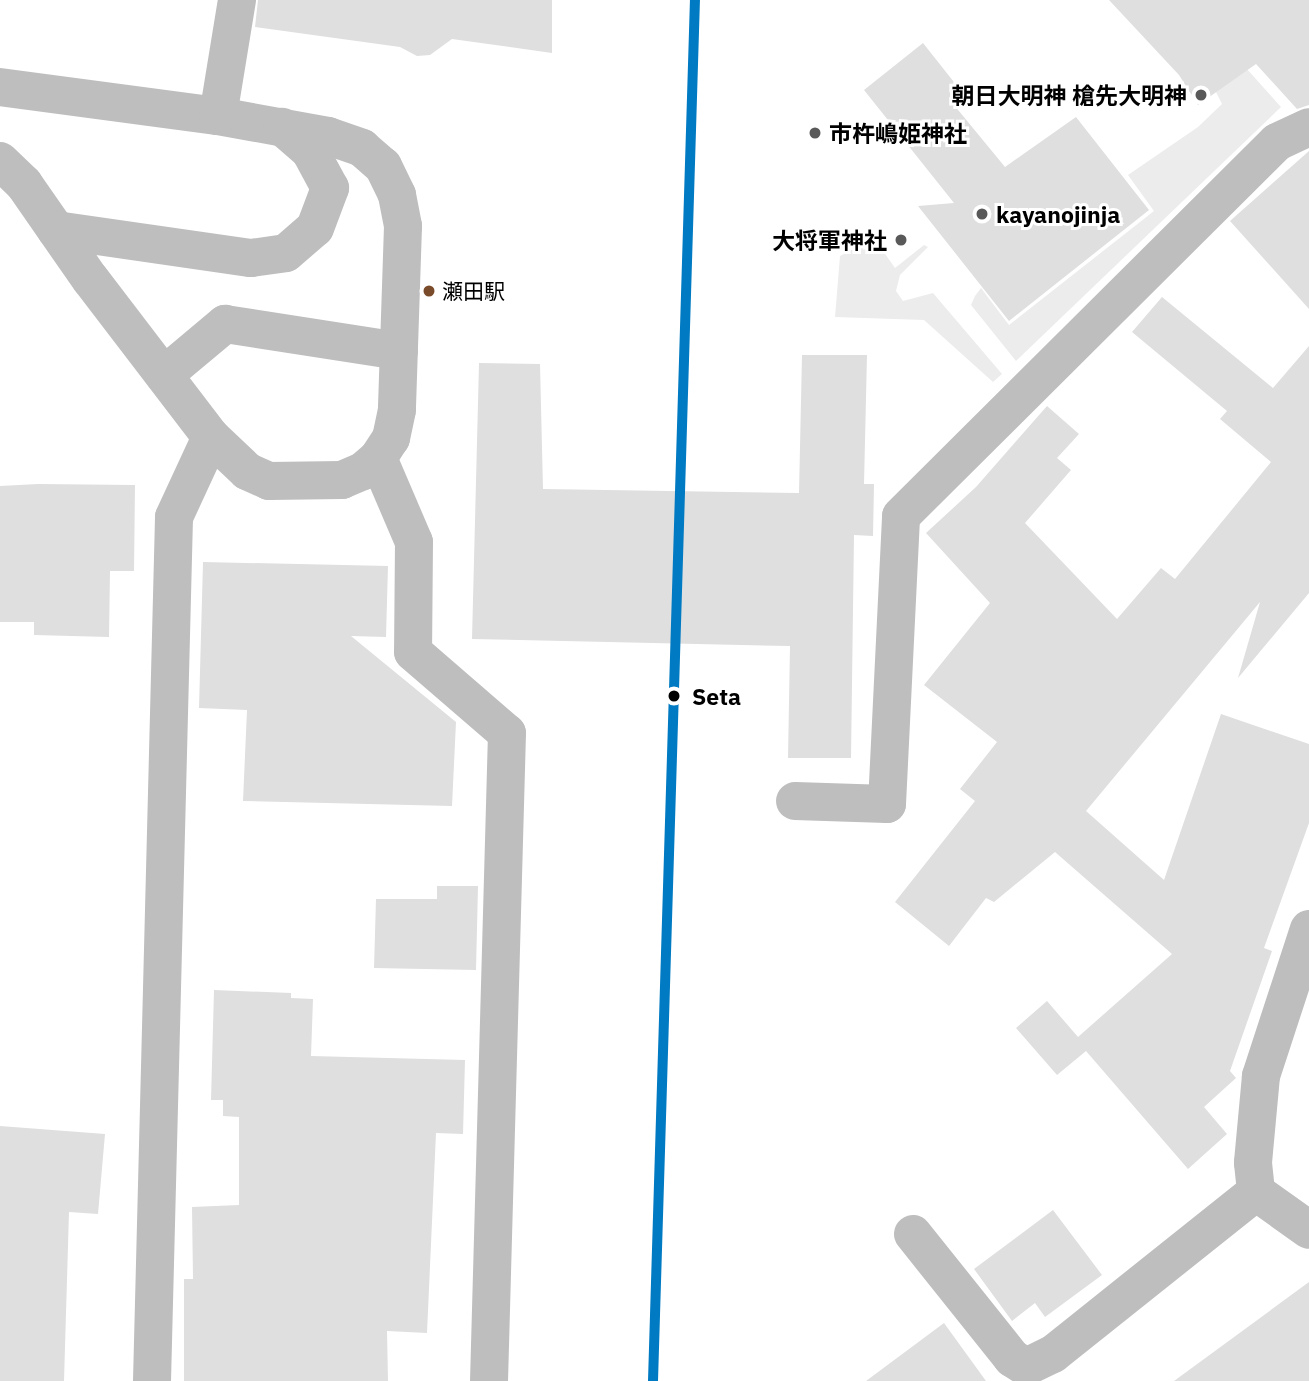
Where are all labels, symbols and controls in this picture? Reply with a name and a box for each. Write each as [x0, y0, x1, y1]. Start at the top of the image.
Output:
place label: 朝日大明神 槍先大明神 [952, 81, 1187, 109]
marker: 朝日大明神 槍先大明神 [1193, 87, 1209, 103]
place label: 市杵嶋姫神社 [829, 119, 967, 147]
marker: 市杵嶋姫神社 [807, 125, 823, 141]
place label: kayanojinja [996, 200, 1120, 228]
marker: kayanojinja [974, 206, 990, 222]
place label: 大将軍神社 [772, 226, 887, 254]
marker: 大将軍神社 [893, 232, 909, 248]
place label: 瀬田駅 [442, 278, 505, 304]
marker: 瀬田駅 [422, 284, 436, 298]
place label: Seta [692, 682, 741, 710]
marker: Seta [663, 685, 685, 707]

